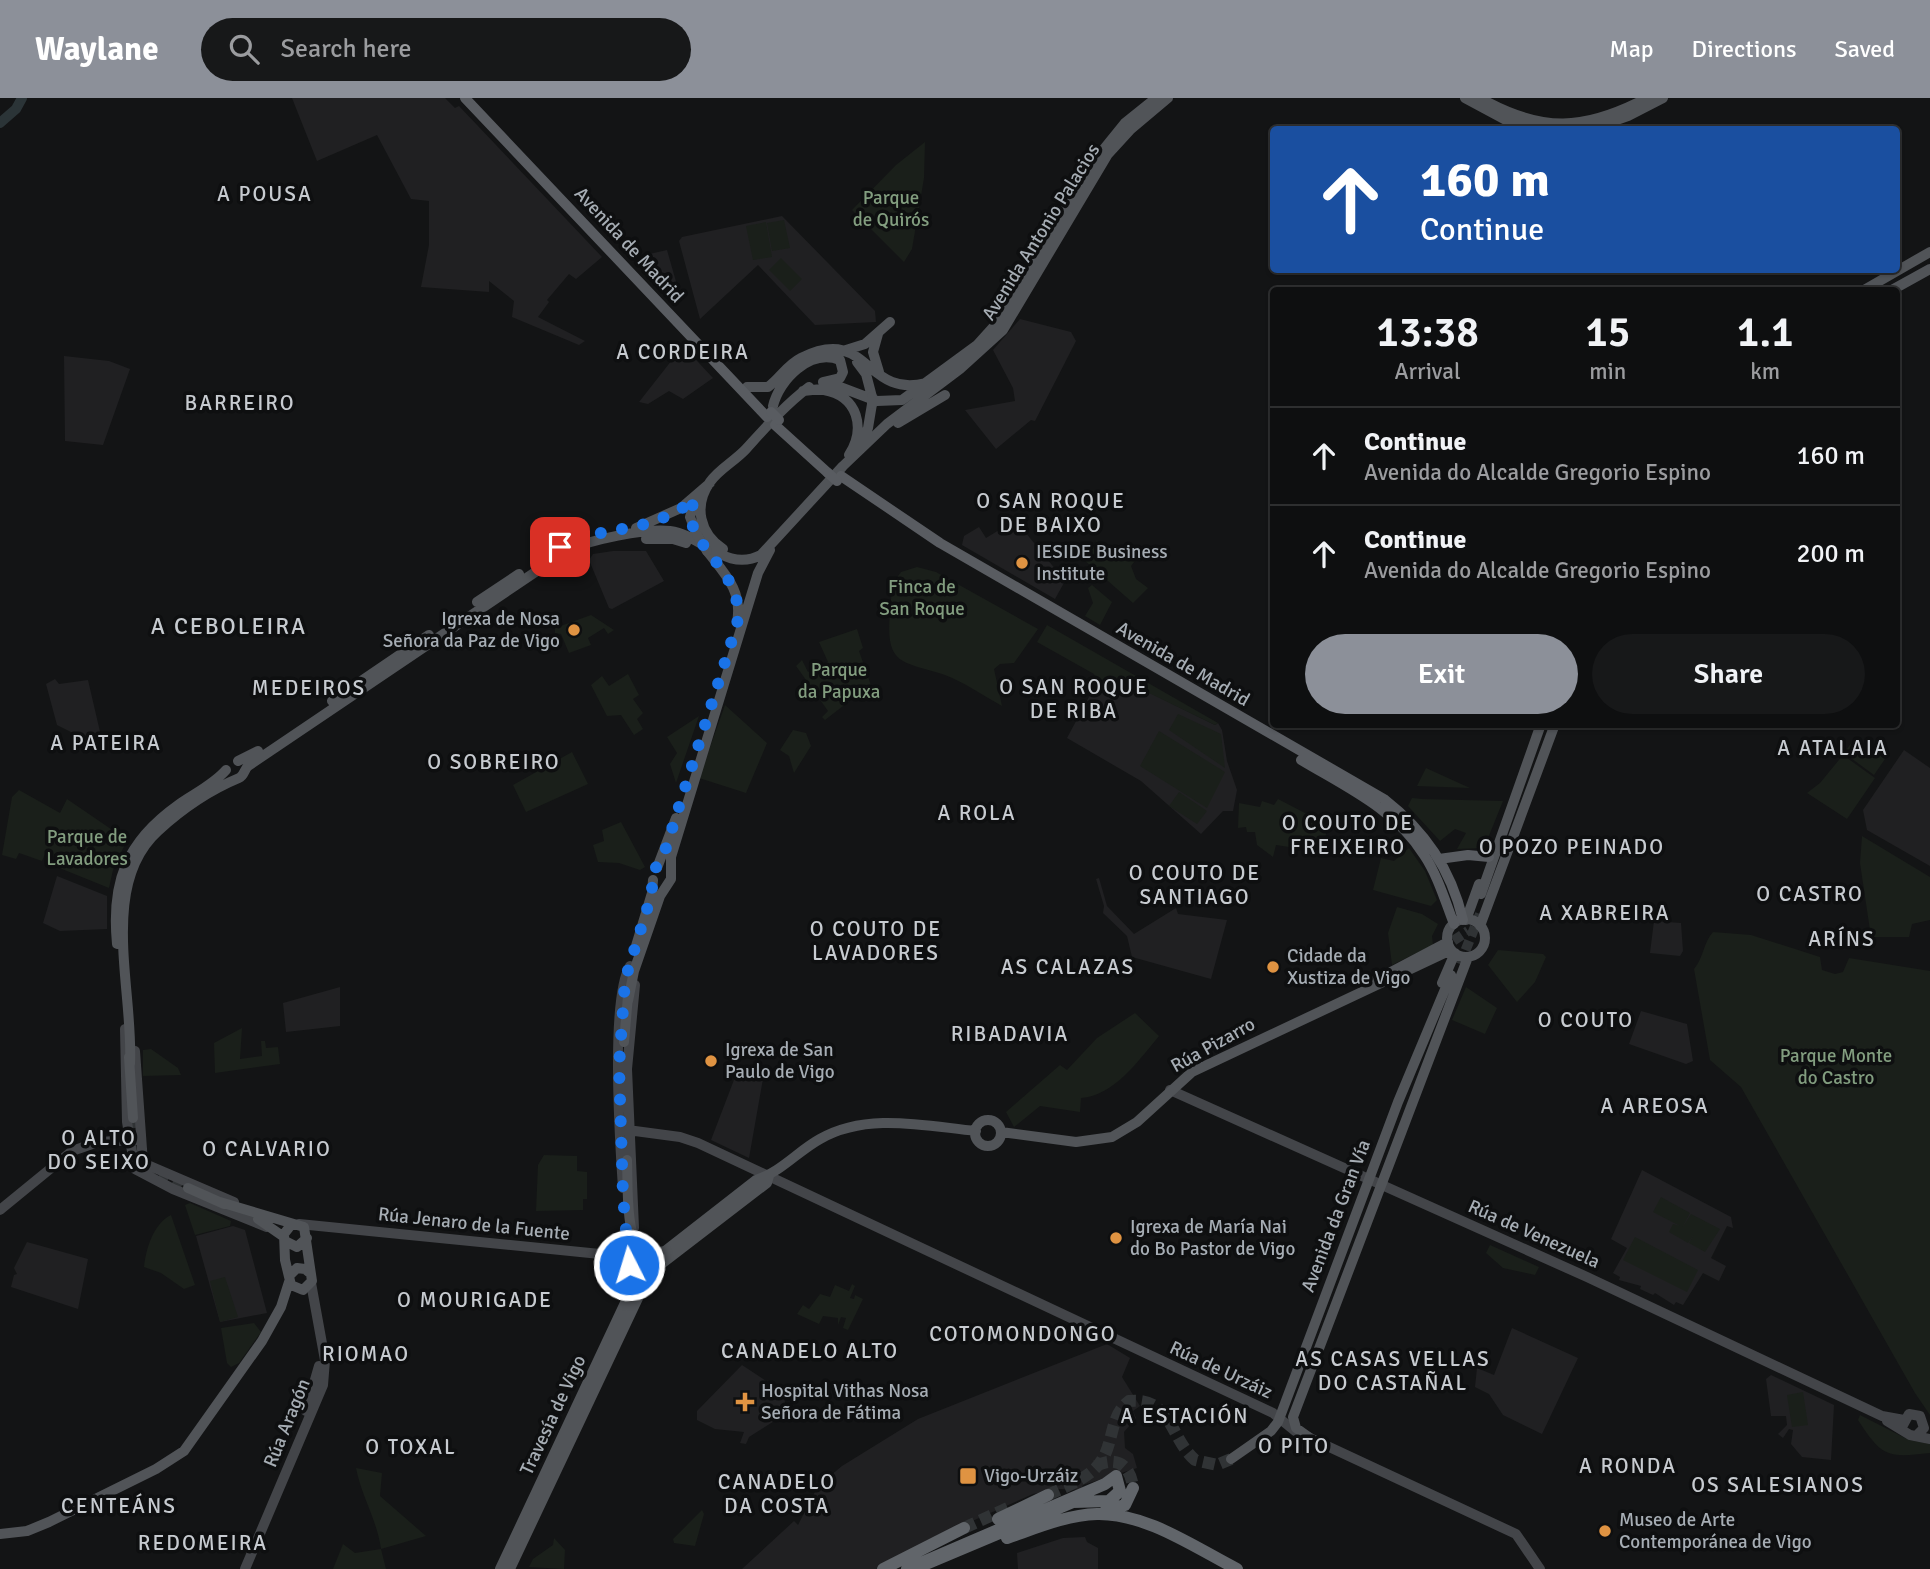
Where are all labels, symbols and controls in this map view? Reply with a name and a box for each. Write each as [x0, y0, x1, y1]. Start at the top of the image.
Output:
search box [201, 18, 691, 81]
text: Waylane [35, 29, 159, 70]
icon: search [225, 30, 263, 68]
text: Search here [281, 33, 412, 65]
text: Map [1609, 34, 1654, 64]
text: Directions [1692, 34, 1797, 64]
text: Saved [1835, 34, 1895, 64]
street label: Avenida Antonio Palacios [977, 139, 1105, 325]
text: 160 m [1420, 150, 1550, 210]
icon: ahead [1305, 154, 1396, 245]
district label: A POUSA [217, 181, 313, 207]
street label: Avenida de Madrid [569, 182, 689, 308]
park label: Parque de Quirós [853, 186, 929, 232]
text: Continue [1420, 210, 1544, 249]
text: 13:38 [1376, 307, 1479, 358]
text: 15 [1585, 307, 1631, 358]
text: 1.1 [1737, 307, 1794, 358]
district label: A CORDEIRA [616, 339, 750, 365]
text: Arrival [1394, 357, 1461, 386]
text: min [1589, 357, 1626, 386]
text: km [1750, 357, 1780, 386]
district label: BARREIRO [185, 390, 295, 416]
text: Continue [1364, 426, 1466, 458]
icon: ahead [1305, 437, 1343, 475]
text: 160 m [1796, 440, 1865, 472]
text: Avenida do Alcalde Gregorio Espino [1364, 458, 1711, 487]
district label: O SAN ROQUE DE BAIXO [976, 488, 1126, 538]
pin [530, 517, 590, 577]
text: Continue [1364, 524, 1466, 556]
icon: arrive [541, 528, 579, 566]
icon: ahead [1305, 535, 1343, 573]
text: 200 m [1796, 538, 1865, 570]
place label: IESIDE Business Institute [1036, 540, 1168, 586]
marker: IESIDE Business Institute [1014, 555, 1030, 571]
text: Avenida do Alcalde Gregorio Espino [1364, 556, 1711, 585]
park label: Finca de San Roque [879, 575, 965, 621]
place label: Igrexa de Nosa Señora da Paz de Vigo [383, 607, 560, 653]
district label: A CEBOLEIRA [151, 612, 307, 641]
street label: Avenida de Madrid [1112, 616, 1254, 712]
marker: Igrexa de Nosa Señora da Paz de Vigo [566, 622, 582, 638]
button: Exit [1305, 634, 1578, 714]
button: Share [1592, 634, 1865, 714]
park label: Parque da Papuxa [798, 658, 880, 704]
district label: O SAN ROQUE DE RIBA [999, 674, 1149, 724]
district label: MEDEIROS [252, 675, 366, 701]
district label: A PATEIRA [50, 730, 162, 756]
district label: A ATALAIA [1777, 735, 1889, 761]
district label: O SOBREIRO [427, 749, 561, 775]
district label: A ROLA [937, 800, 1017, 826]
district label: O COUTO DE FREIXEIRO [1282, 810, 1414, 860]
park label: Parque de Lavadores [46, 825, 128, 871]
district label: O POZO PEINADO [1479, 834, 1665, 860]
district label: O COUTO DE SANTIAGO [1129, 860, 1261, 910]
district label: O CASTRO [1756, 881, 1864, 907]
district label: A XABREIRA [1539, 900, 1671, 926]
district label: O COUTO DE LAVADORES [810, 916, 942, 966]
district label: ARÍNS [1808, 926, 1876, 952]
place label: Cidade da Xustiza de Vigo [1287, 944, 1411, 990]
district label: AS CALAZAS [1001, 954, 1135, 980]
marker: Cidade da Xustiza de Vigo [1265, 959, 1281, 975]
district label: O COUTO [1538, 1007, 1634, 1033]
street label: Rúa Pizarro [1167, 1012, 1259, 1078]
district label: RIBADAVIA [951, 1021, 1069, 1047]
place label: Igrexa de San Paulo de Vigo [725, 1038, 835, 1084]
park label: Parque Monte do Castro [1780, 1044, 1892, 1090]
marker: Igrexa de San Paulo de Vigo [703, 1053, 719, 1069]
district label: A AREOSA [1601, 1093, 1709, 1119]
district label: O ALTO DO SEIXO [47, 1125, 151, 1175]
district label: O CALVARIO [202, 1136, 332, 1162]
street label: Avenida da Gran Vía [1296, 1136, 1376, 1296]
street label: Rúa de Venezuela [1464, 1194, 1604, 1274]
street label: Rúa Jenaro de la Fuente [377, 1202, 571, 1246]
place label: Igrexa de María Nai do Bo Pastor de Vigo [1130, 1215, 1295, 1261]
position arrow [592, 1228, 666, 1302]
marker: Igrexa de María Nai do Bo Pastor de Vigo [1108, 1230, 1124, 1246]
district label: O MOURIGADE [397, 1287, 553, 1313]
district label: COTOMONDONGO [929, 1321, 1117, 1347]
street label: Rúa de Urzáiz [1166, 1336, 1276, 1404]
district label: CANADELO ALTO [721, 1338, 899, 1364]
district label: RIOMAO [322, 1341, 410, 1367]
district label: AS CASAS VELLAS DO CASTAÑAL [1295, 1346, 1491, 1396]
street label: Travesía de Vigo [515, 1351, 591, 1479]
street label: Rúa Aragón [258, 1375, 316, 1471]
place label: Hospital Vithas Nosa Señora de Fátima [761, 1379, 929, 1425]
marker: Hospital Vithas Nosa Señora de Fátima [735, 1392, 755, 1412]
district label: A ESTACIÓN [1121, 1403, 1249, 1429]
district label: O PITO [1258, 1433, 1330, 1459]
district label: O TOXAL [365, 1434, 457, 1460]
district label: A RONDA [1579, 1453, 1677, 1479]
place label: Vigo-Urzáiz [984, 1464, 1078, 1488]
marker: Vigo-Urzáiz [958, 1466, 978, 1486]
district label: CANADELO DA COSTA [718, 1469, 836, 1519]
district label: OS SALESIANOS [1691, 1472, 1865, 1498]
district label: CENTEÁNS [61, 1493, 177, 1519]
place label: Museo de Arte Contemporánea de Vigo [1619, 1508, 1812, 1554]
marker: Museo de Arte Contemporánea de Vigo [1597, 1523, 1613, 1539]
district label: REDOMEIRA [138, 1530, 268, 1556]

